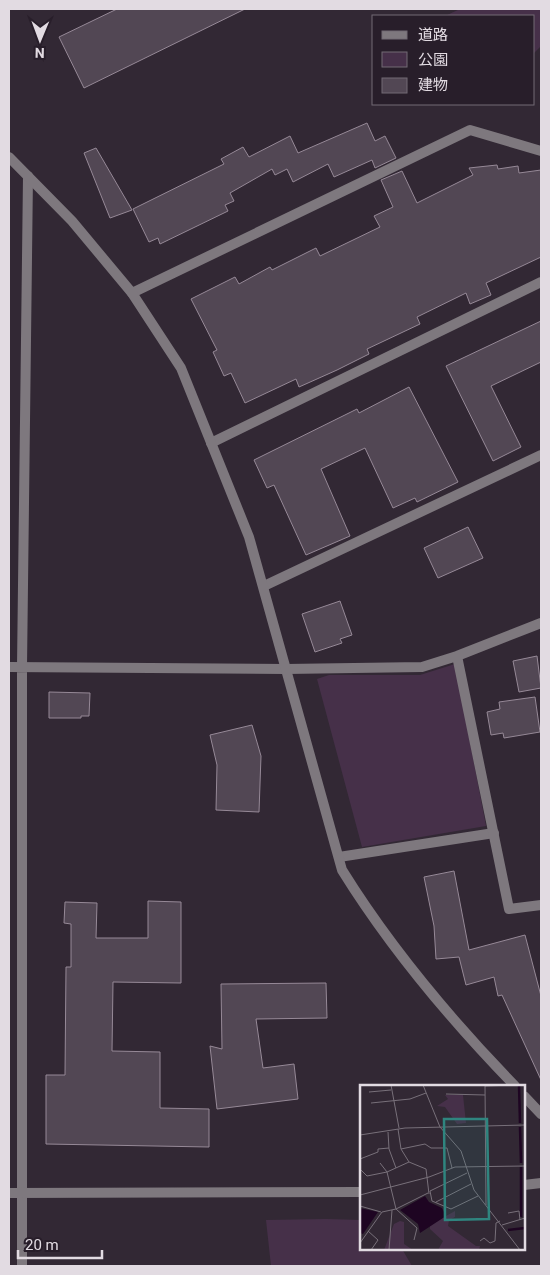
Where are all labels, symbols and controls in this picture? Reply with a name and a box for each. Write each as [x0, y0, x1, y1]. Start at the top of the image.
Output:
north arrow [15, 15, 65, 65]
legend [372, 15, 535, 105]
text: 道路 [418, 26, 448, 44]
text: N [35, 45, 45, 61]
text: 公園 [418, 51, 448, 69]
text: 建物 [418, 76, 448, 94]
inset map [360, 1085, 525, 1250]
scale bar [18, 1228, 101, 1260]
text: 20 m [25, 1236, 59, 1254]

